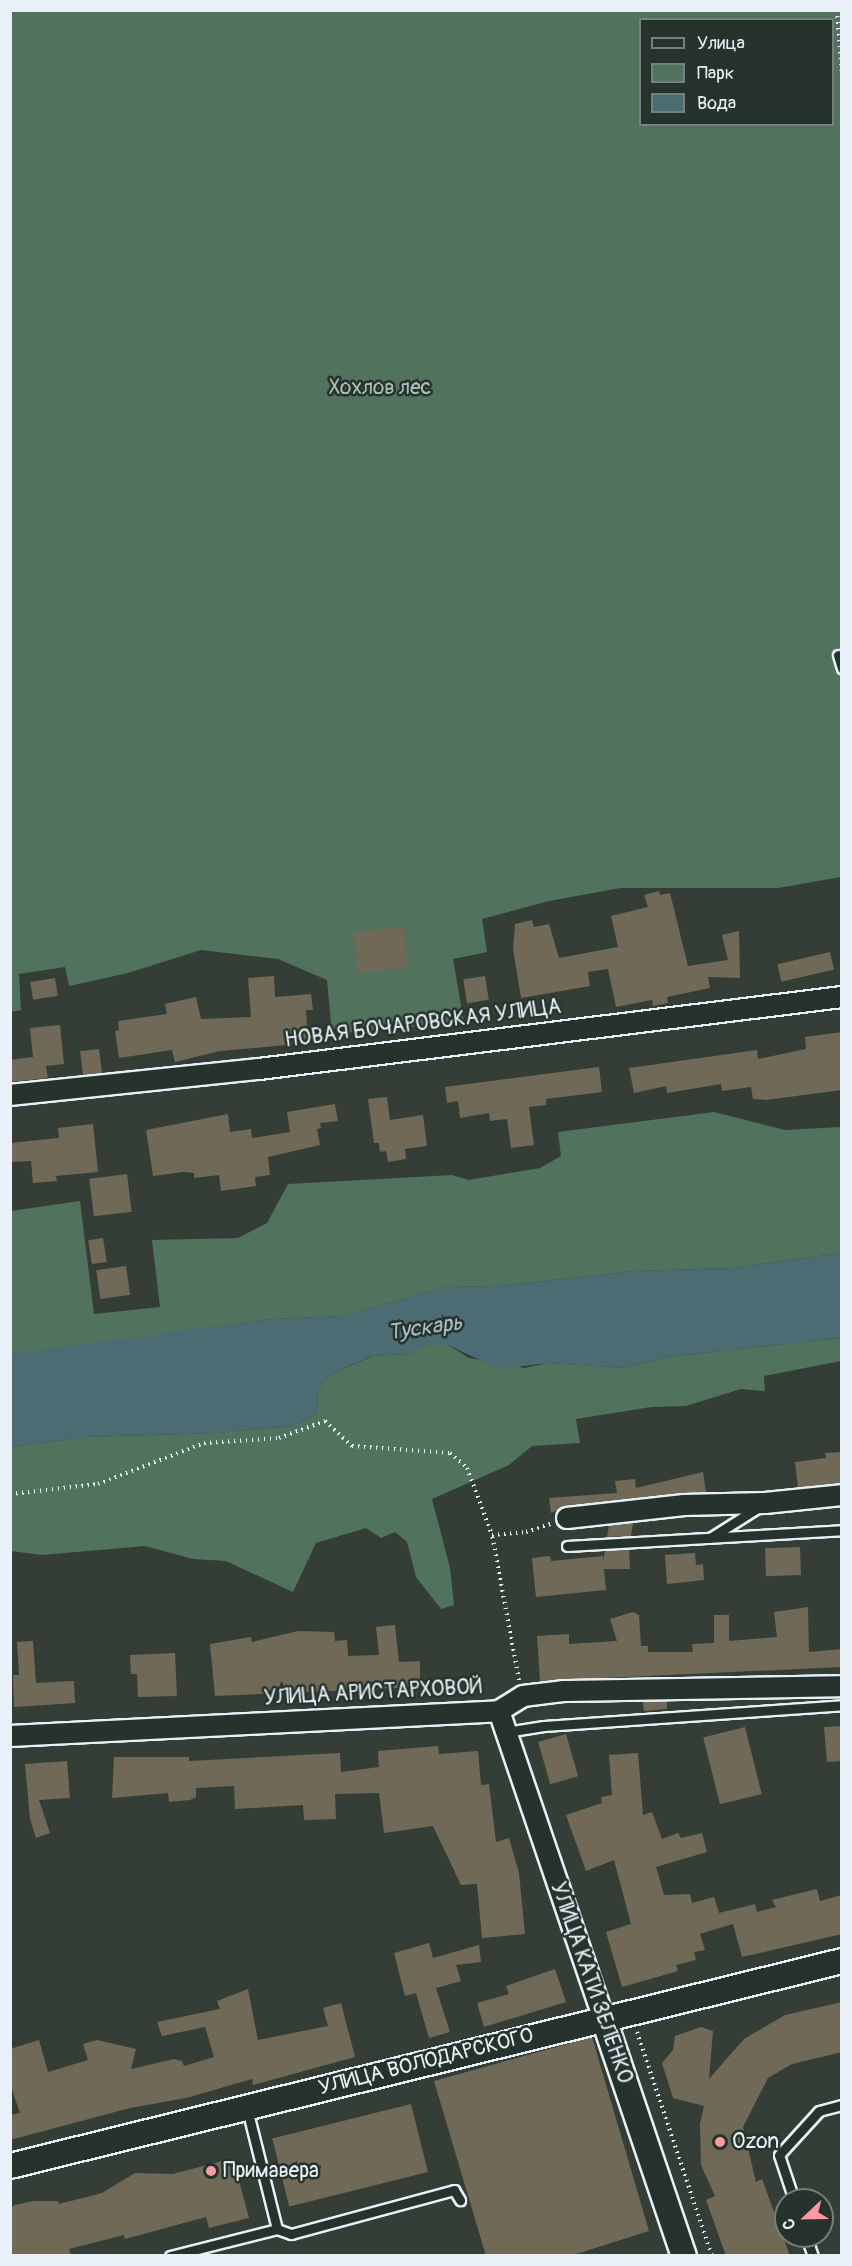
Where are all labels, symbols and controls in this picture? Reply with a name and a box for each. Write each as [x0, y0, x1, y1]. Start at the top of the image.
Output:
legend [639, 18, 834, 126]
text: Улица [697, 32, 745, 55]
text: Парк [697, 62, 734, 85]
text: Вода [697, 92, 736, 115]
park label: Хохлов лес [329, 375, 431, 401]
street label: НОВАЯ БОЧАРОВСКАЯ УЛИЦА [283, 995, 563, 1053]
water label: Тускарь [386, 1310, 464, 1346]
street label: УЛИЦА АРИСТАРХОВОЙ [263, 1675, 483, 1711]
street label: УЛИЦА КАТИ ЗЕЛЕНКО [545, 1879, 637, 2087]
street label: УЛИЦА ВОЛОДАРСКОГО [316, 2023, 536, 2101]
place label: Ozon [732, 2129, 779, 2155]
marker: Ozon [713, 2135, 727, 2149]
place label: Примавера [223, 2158, 319, 2184]
marker: Примавера [204, 2164, 218, 2178]
north arrow [774, 2188, 834, 2248]
text: С [778, 2216, 800, 2232]

